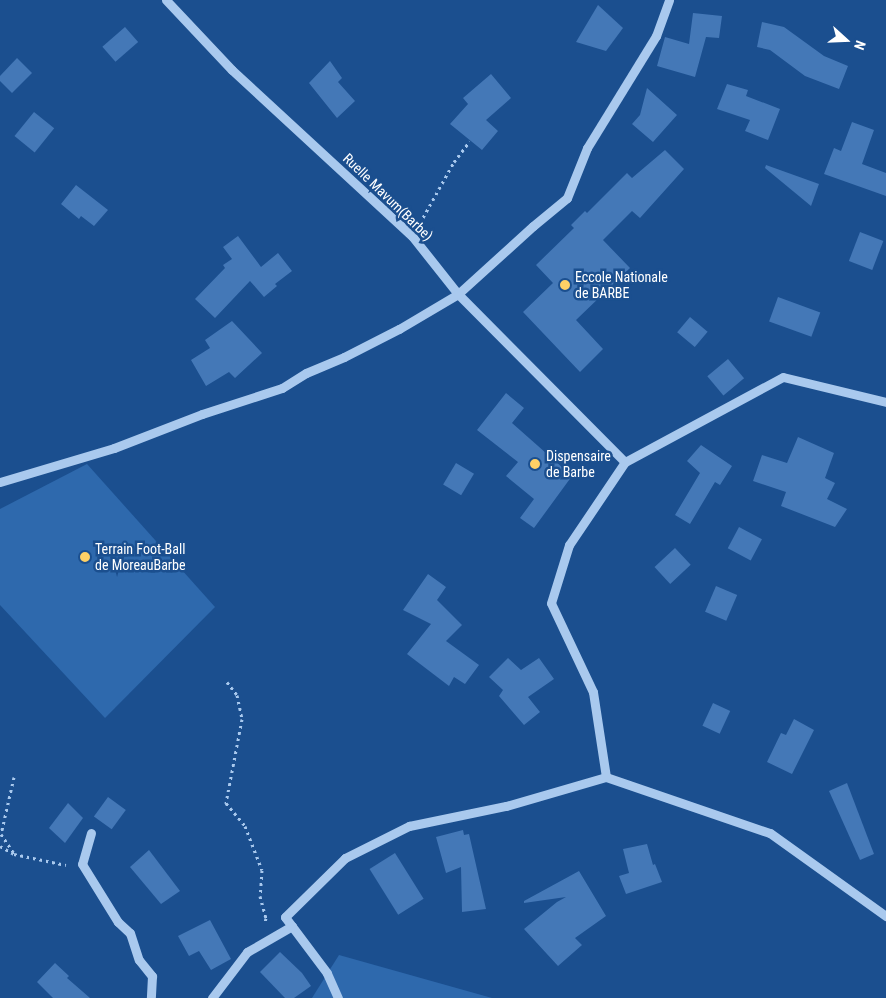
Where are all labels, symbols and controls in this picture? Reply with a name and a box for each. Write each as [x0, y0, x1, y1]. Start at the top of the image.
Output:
north arrow [821, 15, 871, 65]
text: N [851, 38, 869, 52]
street label: Ruelle Mavum(Barbe) [340, 150, 436, 244]
place label: Eccole Nationale de BARBE [575, 269, 668, 302]
marker: Eccole Nationale de BARBE [559, 279, 571, 291]
place label: Dispensaire de Barbe [546, 448, 611, 481]
marker: Dispensaire de Barbe [528, 457, 542, 471]
place label: Terrain Foot-Ball de MoreauBarbe [95, 541, 186, 574]
marker: Terrain Foot-Ball de MoreauBarbe [79, 551, 91, 563]

